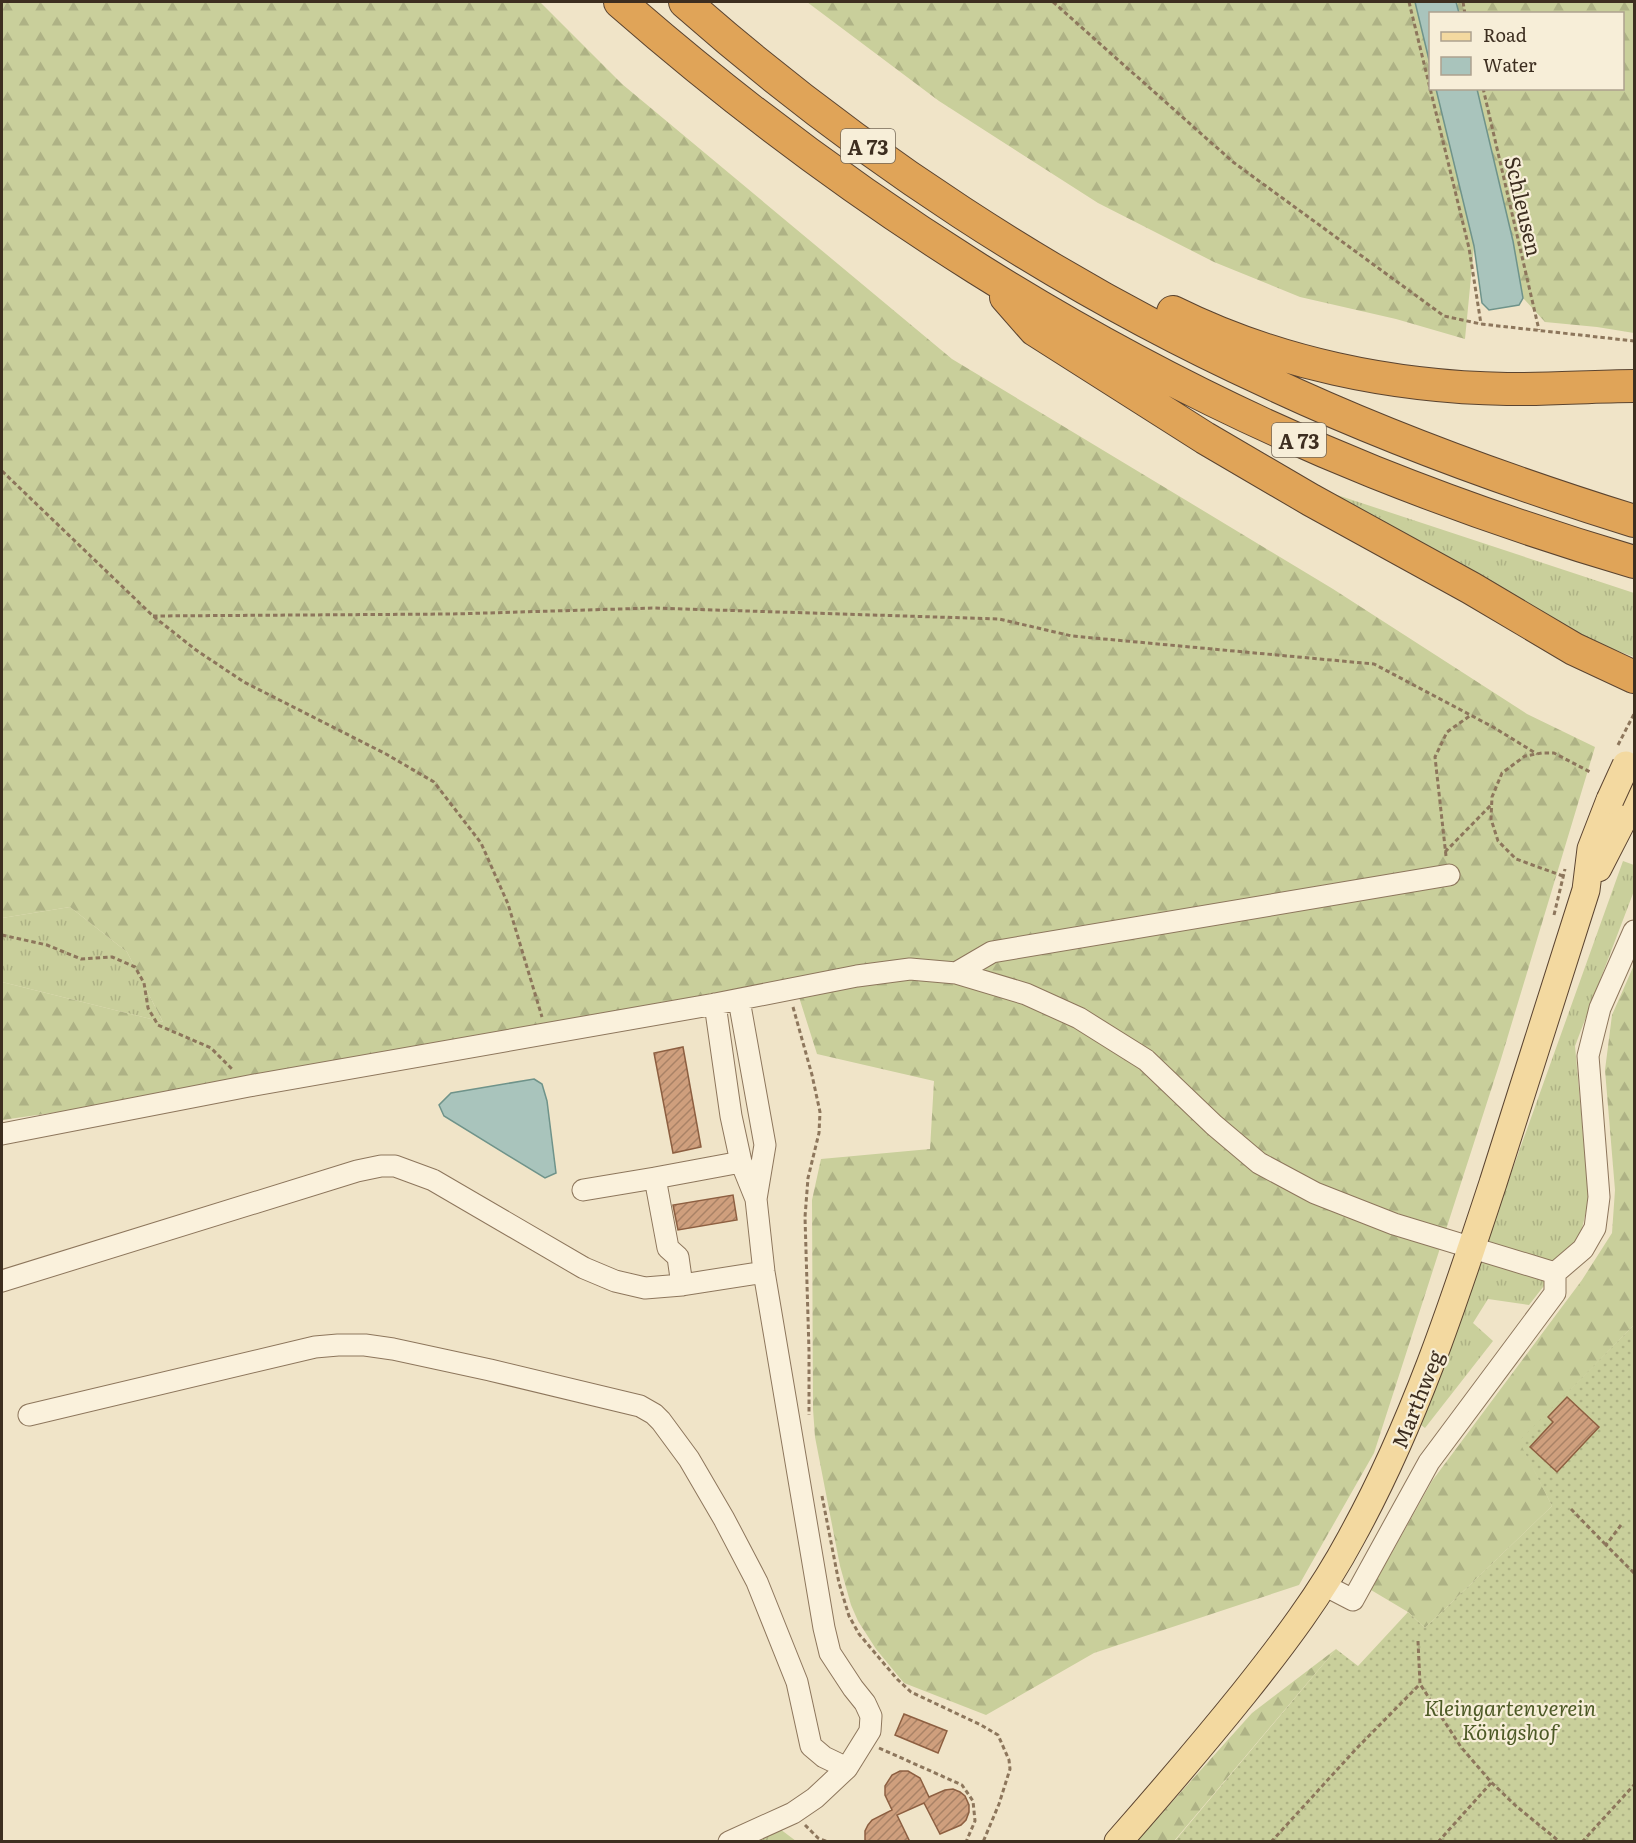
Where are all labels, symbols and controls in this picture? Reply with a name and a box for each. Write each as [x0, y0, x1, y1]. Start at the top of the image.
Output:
legend [1429, 12, 1624, 90]
text: Road [1483, 21, 1527, 48]
text: Water [1483, 51, 1537, 78]
road number: A 73 [841, 129, 895, 163]
street label: Schleusen [1498, 153, 1552, 259]
road number: A 73 [1272, 423, 1326, 457]
street label: Marthweg [1382, 1345, 1450, 1453]
park label: Kleingartenverein Königshof [1424, 1691, 1597, 1746]

